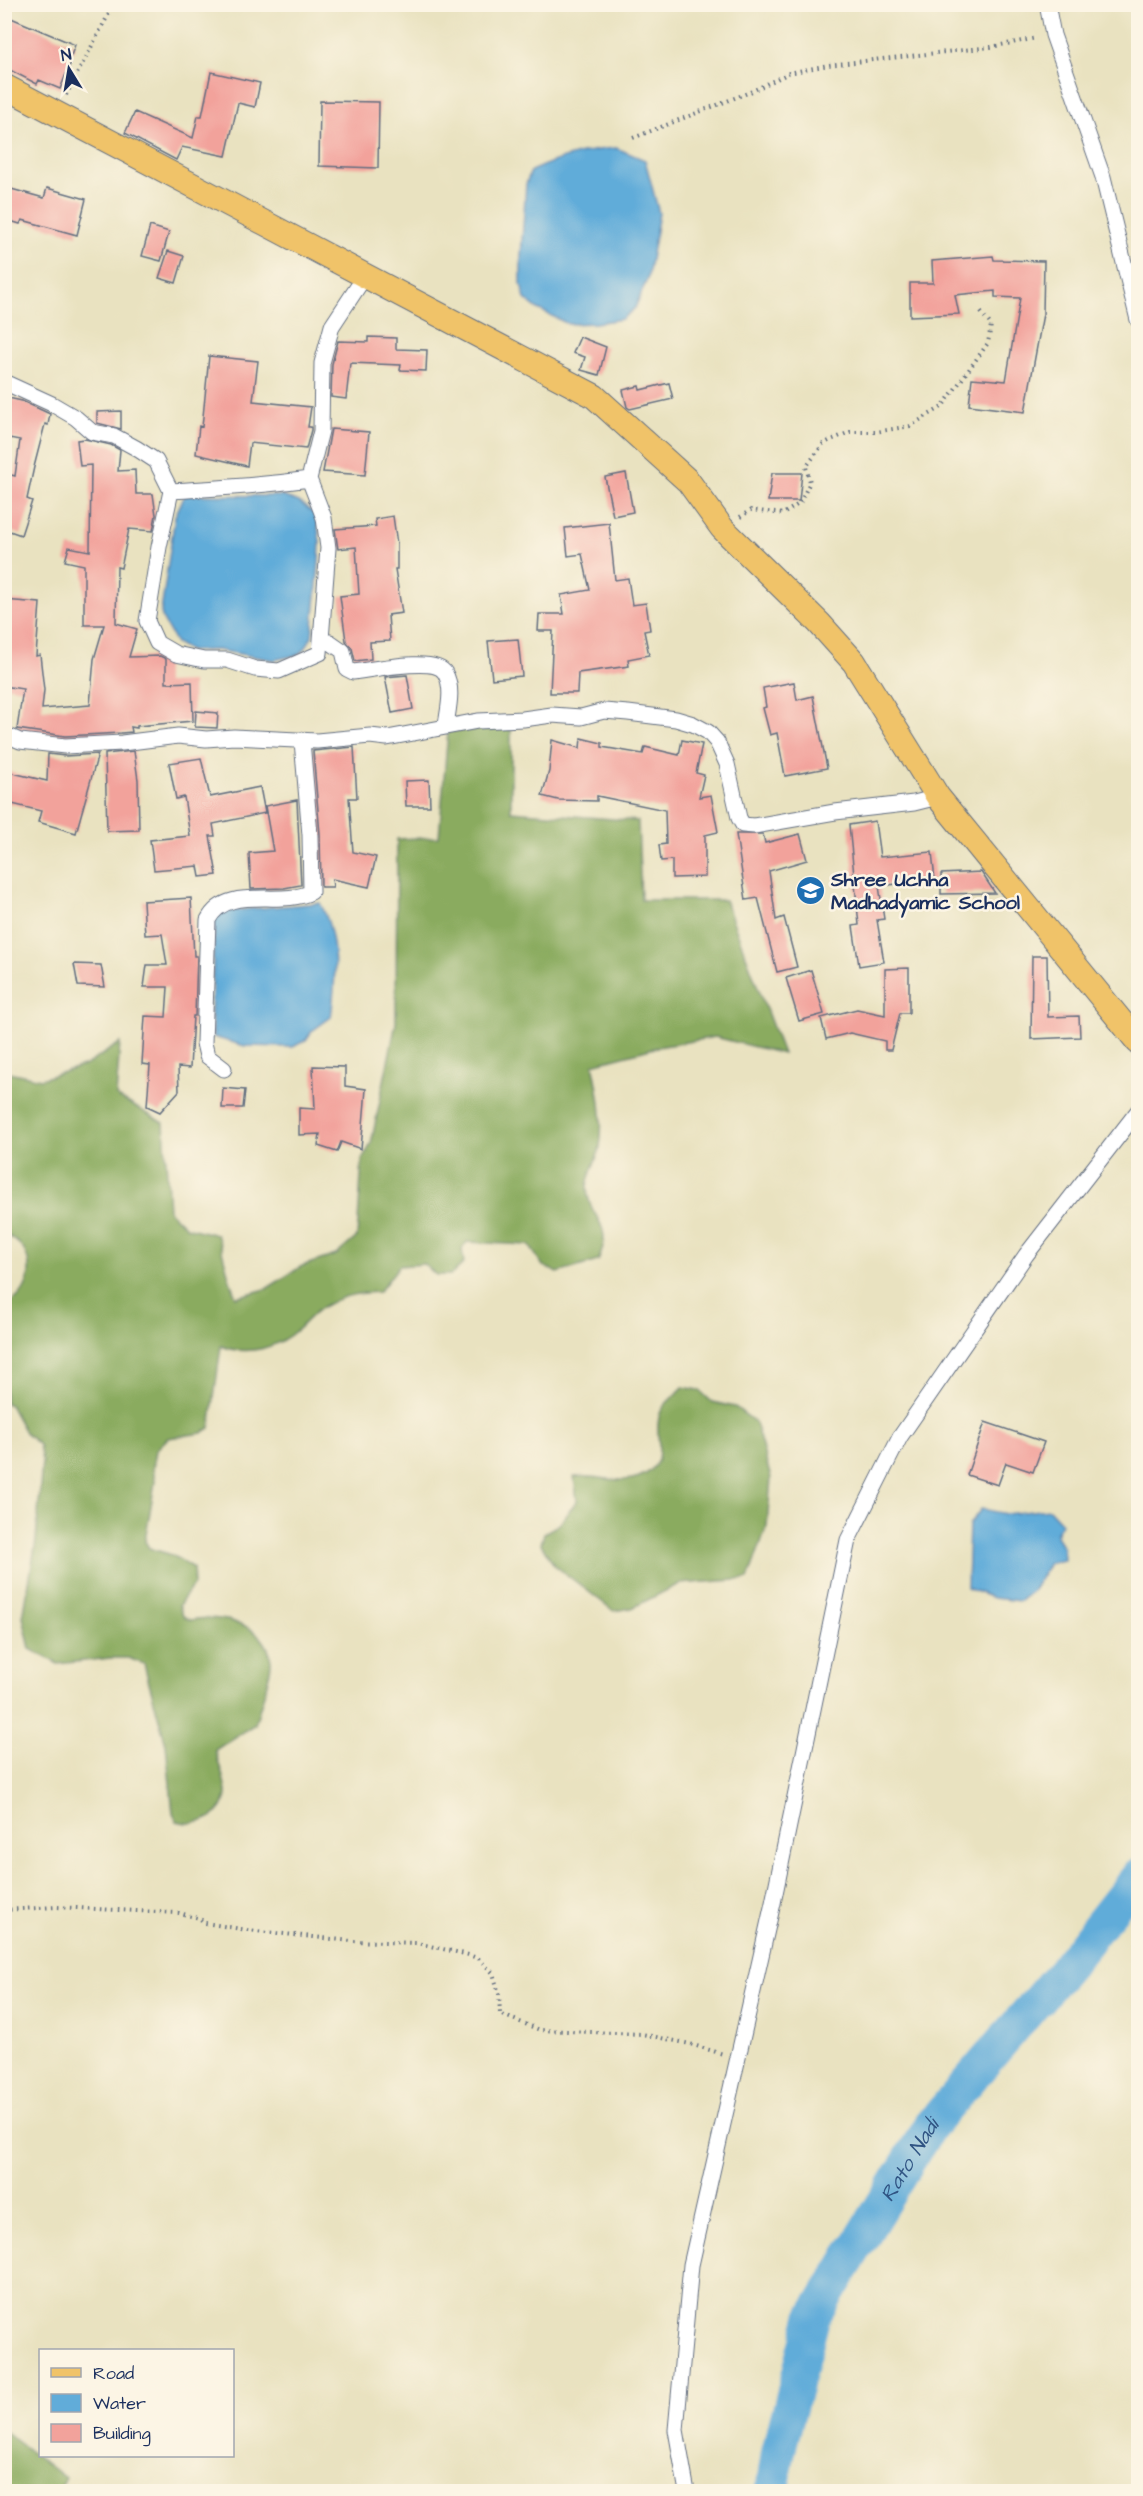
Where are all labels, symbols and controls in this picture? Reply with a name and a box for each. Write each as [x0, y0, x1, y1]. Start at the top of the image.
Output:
north arrow [39, 39, 99, 99]
text: N [59, 44, 73, 67]
place label: Shree Uchha Madhadyamic School [830, 866, 1020, 918]
school or university icon: Shree Uchha Madhadyamic School [794, 875, 826, 907]
water label: Rato Nadi [873, 2110, 947, 2207]
legend [39, 2349, 234, 2457]
text: Road [93, 2361, 134, 2386]
text: Water [93, 2391, 146, 2416]
text: Building [93, 2421, 151, 2447]

